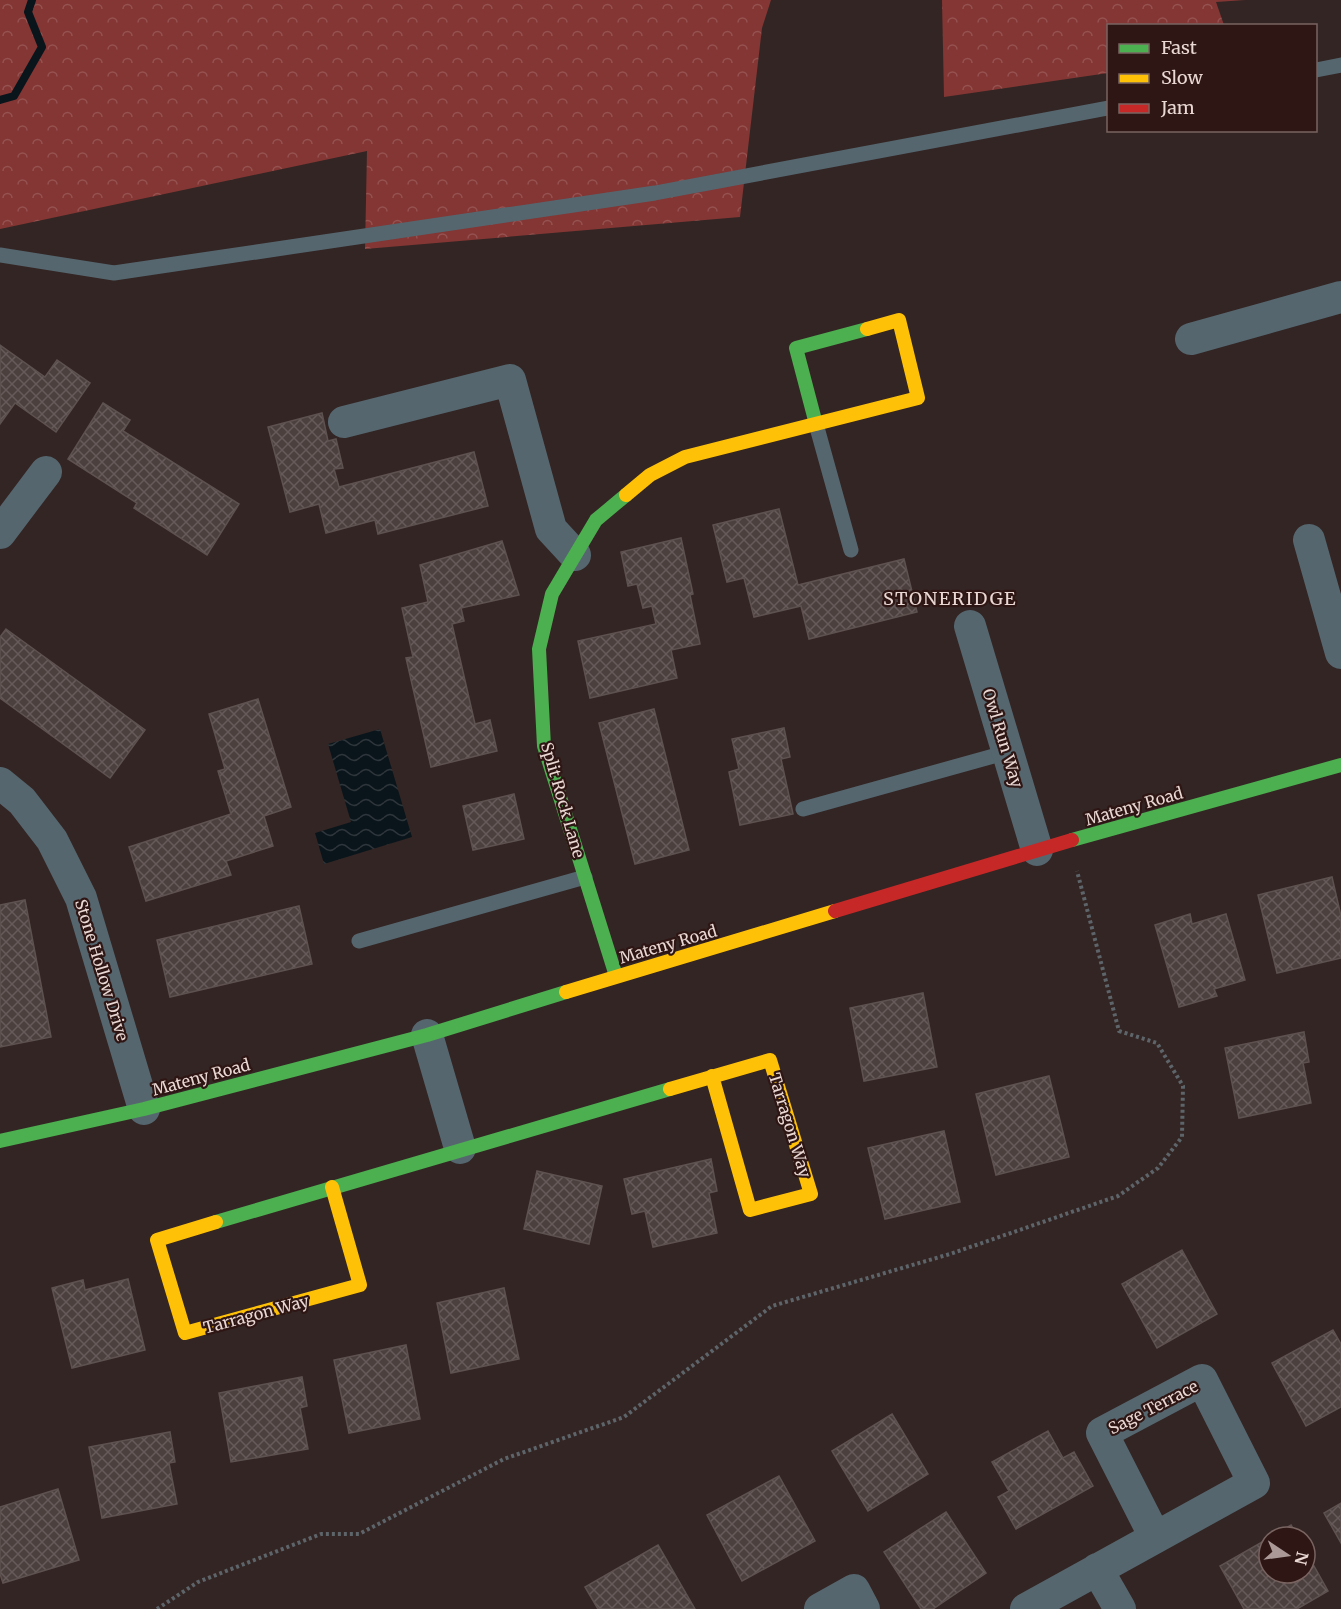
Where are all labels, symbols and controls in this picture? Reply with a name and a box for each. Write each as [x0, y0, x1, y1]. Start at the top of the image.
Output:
legend [1107, 24, 1317, 132]
text: Fast [1161, 36, 1197, 59]
text: Slow [1161, 66, 1204, 89]
text: Jam [1160, 96, 1195, 119]
district label: STONERIDGE [883, 587, 1017, 610]
street label: Owl Run Way [978, 686, 1028, 790]
street label: Split Rock Lane [537, 740, 589, 860]
street label: Mateny Road [1083, 782, 1185, 829]
street label: Stone Hollow Drive [71, 897, 133, 1043]
street label: Mateny Road [617, 920, 719, 967]
street label: Mateny Road [150, 1054, 253, 1100]
street label: Tarragon Way [765, 1070, 816, 1180]
street label: Tarragon Way [201, 1290, 312, 1338]
street label: Sage Terrace [1105, 1376, 1201, 1438]
north arrow [1257, 1525, 1317, 1585]
text: N [1290, 1550, 1313, 1567]

